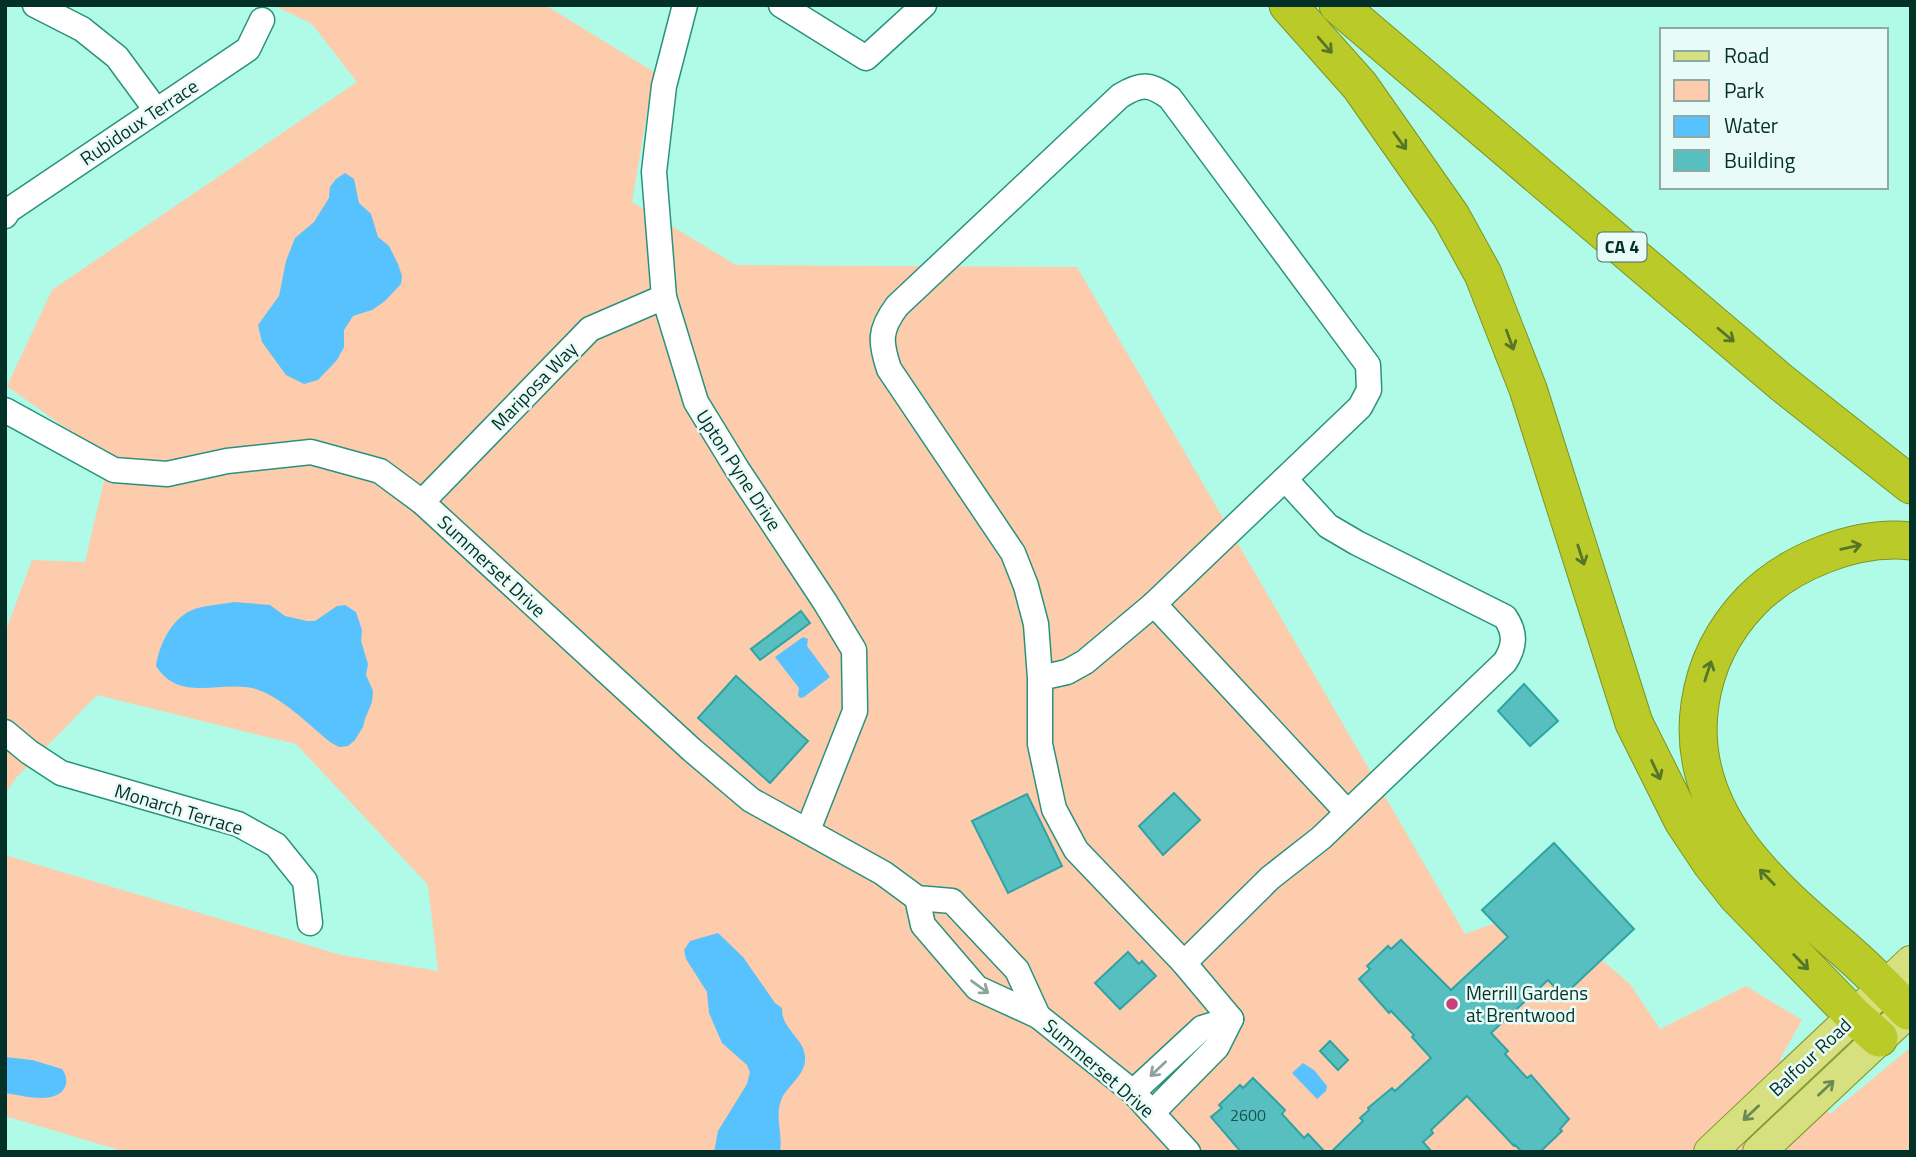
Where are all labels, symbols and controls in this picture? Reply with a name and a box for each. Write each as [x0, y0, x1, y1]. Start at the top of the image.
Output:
legend [1660, 28, 1888, 189]
one-way arrow [1317, 36, 1333, 54]
text: Road [1724, 39, 1769, 71]
street label: Rubidoux Terrace [74, 71, 204, 172]
text: Park [1724, 74, 1764, 106]
text: Water [1724, 109, 1778, 141]
one-way arrow [1393, 131, 1407, 150]
text: Building [1724, 144, 1796, 176]
road number: CA 4 [1598, 232, 1646, 262]
one-way arrow [1716, 327, 1734, 343]
one-way arrow [1504, 328, 1517, 350]
street label: Mariposa Way [484, 335, 584, 437]
street label: Upton Pyne Drive [689, 403, 790, 536]
street label: Summerset Drive [432, 508, 553, 624]
one-way arrow [1839, 540, 1862, 554]
one-way arrow [1576, 544, 1588, 566]
one-way arrow [1702, 660, 1715, 682]
one-way arrow [1650, 759, 1663, 780]
street label: Monarch Terrace [111, 775, 247, 842]
one-way arrow [1759, 869, 1776, 886]
one-way arrow [1793, 954, 1810, 971]
place label: Merrill Gardens at Brentwood [1466, 978, 1588, 1029]
one-way arrow [970, 980, 989, 994]
marker: Merrill Gardens at Brentwood [1444, 996, 1460, 1012]
street label: Summerset Drive [1037, 1011, 1161, 1124]
street label: Balfour Road [1762, 1011, 1857, 1103]
one-way arrow [1150, 1061, 1167, 1078]
one-way arrow [1817, 1080, 1834, 1097]
house number: 2600 [1230, 1103, 1266, 1127]
one-way arrow [1743, 1105, 1760, 1122]

